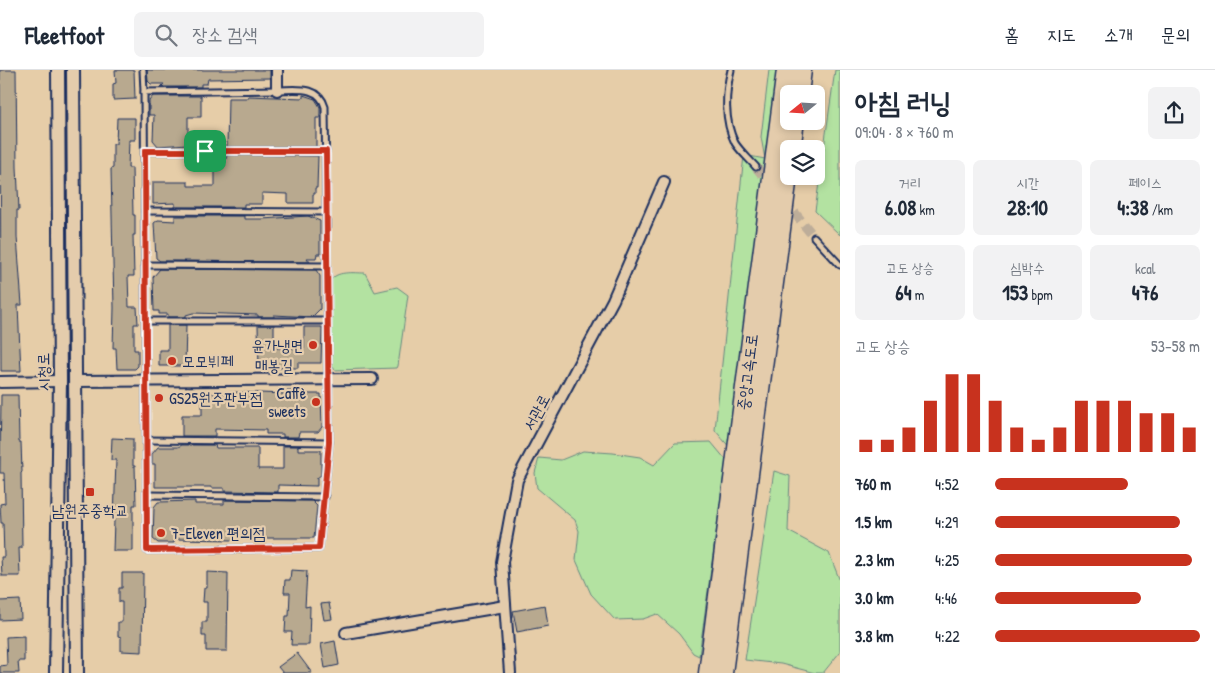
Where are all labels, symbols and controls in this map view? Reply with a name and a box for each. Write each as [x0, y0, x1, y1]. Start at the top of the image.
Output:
search box [134, 12, 484, 57]
text: Fleetfoot [25, 19, 104, 51]
icon: search [152, 21, 180, 49]
text: 장소 검색 [192, 21, 258, 47]
text: 홈 [1005, 22, 1019, 47]
text: 지도 [1047, 22, 1076, 47]
text: 소개 [1104, 22, 1133, 47]
text: 문의 [1161, 22, 1190, 47]
text: 아침 러닝 [855, 83, 952, 121]
north arrow [780, 85, 825, 130]
map controls [780, 85, 825, 185]
button: share [1148, 87, 1200, 139]
text: 09:04 · 8 × 760 m [855, 121, 954, 143]
pin [184, 130, 226, 172]
icon: arrive [191, 137, 219, 165]
button: layers [780, 140, 825, 185]
text: 거리 [899, 173, 921, 192]
text: 시간 [1016, 173, 1039, 192]
text: 페이스 [1128, 173, 1162, 192]
text: 6.08 [885, 193, 916, 222]
text: 28:10 [1007, 193, 1048, 222]
text: 4:38 [1117, 193, 1149, 222]
text: km [916, 200, 935, 219]
text: /km [1149, 200, 1173, 219]
text: 고도 상승 [886, 258, 934, 277]
text: 심박수 [1011, 258, 1044, 277]
text: kcal [1135, 259, 1155, 278]
text: 64 [895, 278, 912, 307]
text: 153 [1002, 278, 1028, 307]
text: 476 [1132, 278, 1158, 307]
text: m [912, 285, 924, 304]
text: bpm [1028, 285, 1053, 304]
street label: 중앙고속도로 [731, 332, 763, 412]
place label: 윤가냉면 [252, 334, 303, 356]
text: 고도 상승 [855, 335, 910, 357]
text: 53–58 m [1151, 335, 1200, 357]
marker: 윤가냉면 [307, 339, 319, 351]
place label: 모모뷔페 [182, 350, 234, 372]
street label: 시청로 [32, 352, 54, 392]
street label: 매봉길 [255, 354, 293, 376]
marker: 모모뷔페 [166, 355, 178, 367]
place label: Caffè sweets [268, 382, 307, 422]
place label: GS25원주판부점 [169, 387, 263, 409]
street label: 서관로 [517, 390, 555, 434]
marker: GS25원주판부점 [153, 392, 165, 404]
marker: Caffè sweets [310, 396, 322, 408]
text: 760 m [855, 473, 891, 495]
text: 4:52 [935, 473, 959, 495]
marker: 남원주중학교 [84, 486, 96, 498]
place label: 남원주중학교 [51, 499, 129, 521]
text: 1.5 km [855, 511, 892, 533]
text: 4:29 [935, 511, 958, 533]
place label: 7-Eleven 편의점 [171, 522, 266, 544]
marker: 7-Eleven 편의점 [155, 527, 167, 539]
text: 2.3 km [855, 549, 894, 571]
text: 4:25 [935, 549, 959, 571]
text: 3.0 km [855, 587, 894, 609]
text: 4:46 [935, 587, 957, 609]
text: 3.8 km [855, 625, 894, 647]
text: 4:22 [935, 625, 960, 647]

